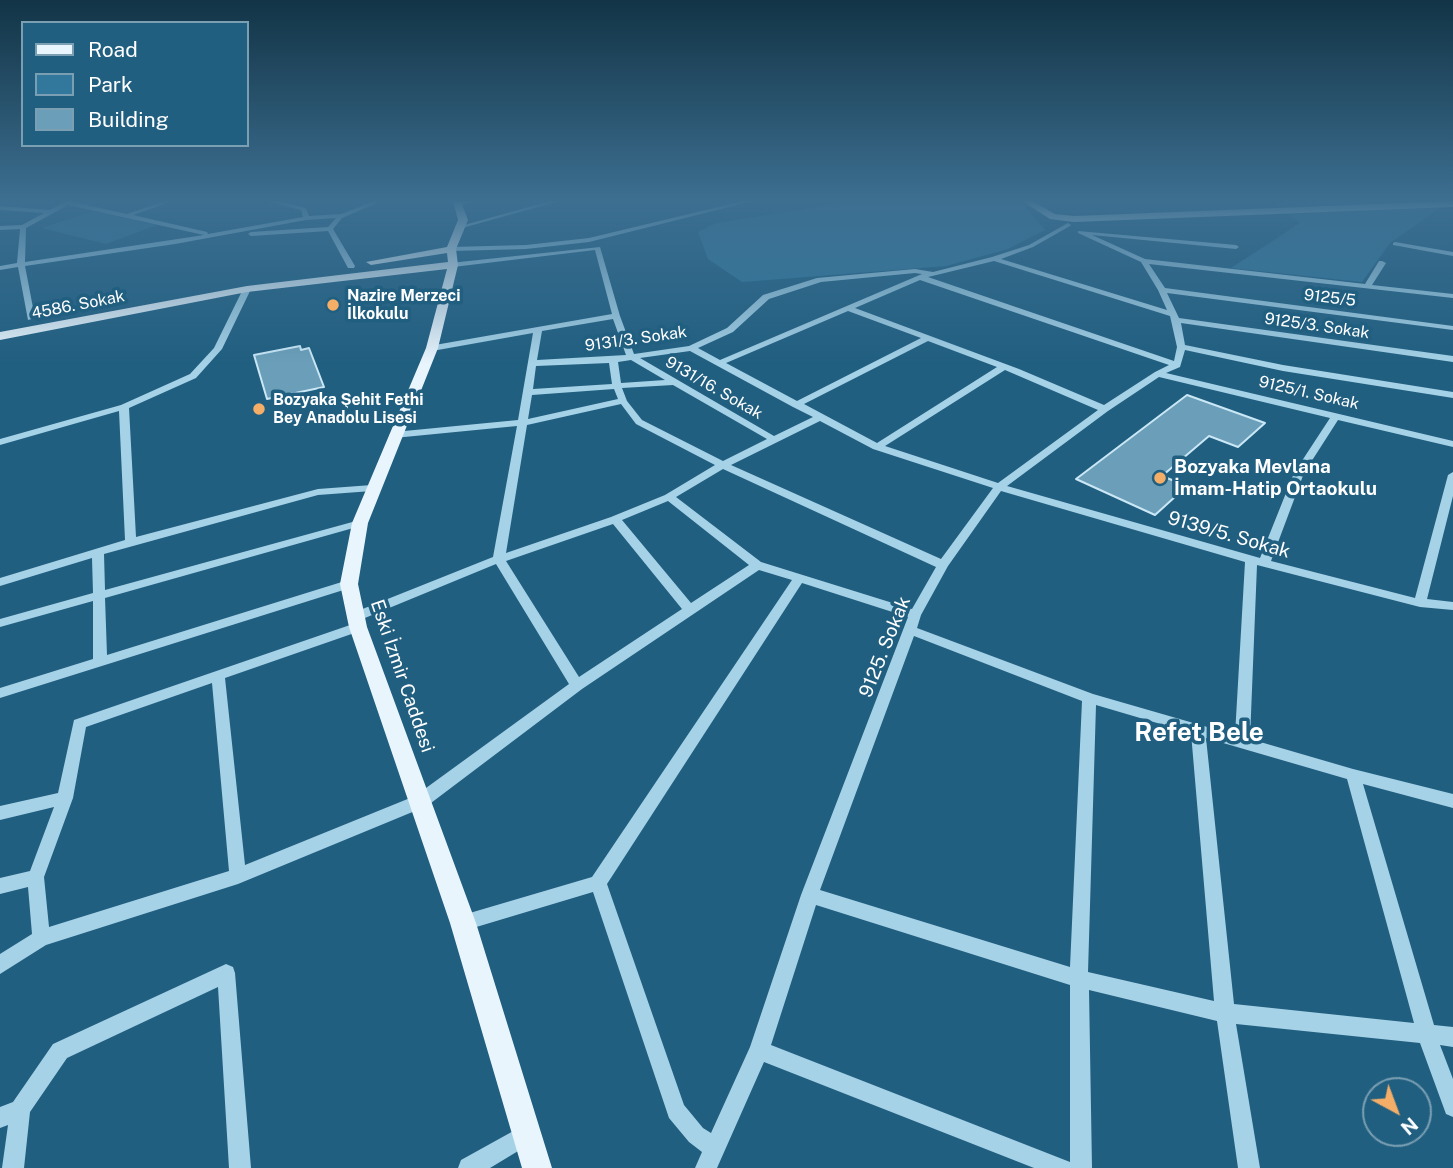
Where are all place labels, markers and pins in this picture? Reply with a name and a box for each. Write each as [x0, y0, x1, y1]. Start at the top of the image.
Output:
place label: Nazire Merzeci İlkokulu [347, 286, 461, 324]
marker: Nazire Merzeci İlkokulu [325, 297, 341, 313]
place label: Bozyaka Şehit Fethi Bey Anadolu Lisesi [273, 390, 424, 428]
marker: Bozyaka Şehit Fethi Bey Anadolu Lisesi [251, 401, 267, 417]
place label: Bozyaka Mevlana İmam-Hatip Ortaokulu [1174, 456, 1377, 500]
marker: Bozyaka Mevlana İmam-Hatip Ortaokulu [1152, 470, 1168, 486]

